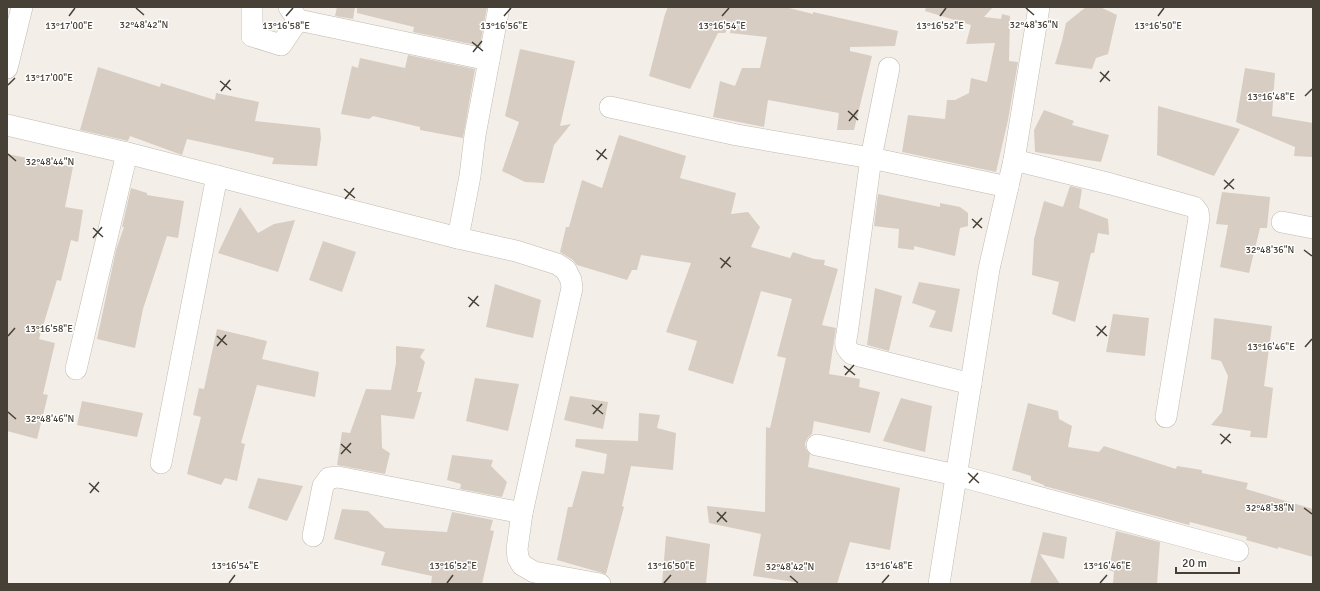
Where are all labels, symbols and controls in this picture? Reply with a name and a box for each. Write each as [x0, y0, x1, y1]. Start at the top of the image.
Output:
text: 32°48'42"N [120, 19, 168, 31]
text: 32°48'36"N [1010, 19, 1058, 31]
text: 13°17'00"E [45, 20, 93, 32]
text: 13°16'58"E [262, 20, 310, 32]
text: 13°16'56"E [480, 20, 528, 32]
text: 13°16'54"E [698, 20, 746, 32]
text: 13°16'52"E [916, 20, 964, 32]
text: 13°16'50"E [1134, 20, 1182, 32]
text: 13°17'00"E [25, 72, 73, 84]
text: 13°16'48"E [1247, 91, 1295, 103]
text: 32°48'44"N [26, 156, 74, 168]
text: 32°48'36"N [1246, 244, 1294, 256]
text: 13°16'58"E [25, 323, 73, 335]
text: 13°16'46"E [1247, 341, 1295, 353]
text: 32°48'46"N [26, 413, 74, 425]
text: 32°48'38"N [1246, 502, 1294, 514]
scale bar [1176, 549, 1239, 575]
text: 20 m [1182, 556, 1207, 571]
text: 13°16'54"E [211, 560, 259, 572]
text: 13°16'52"E [429, 560, 477, 572]
text: 13°16'50"E [647, 560, 695, 572]
text: 13°16'48"E [865, 560, 913, 572]
text: 13°16'46"E [1083, 560, 1131, 572]
text: 32°48'42"N [766, 561, 814, 573]

